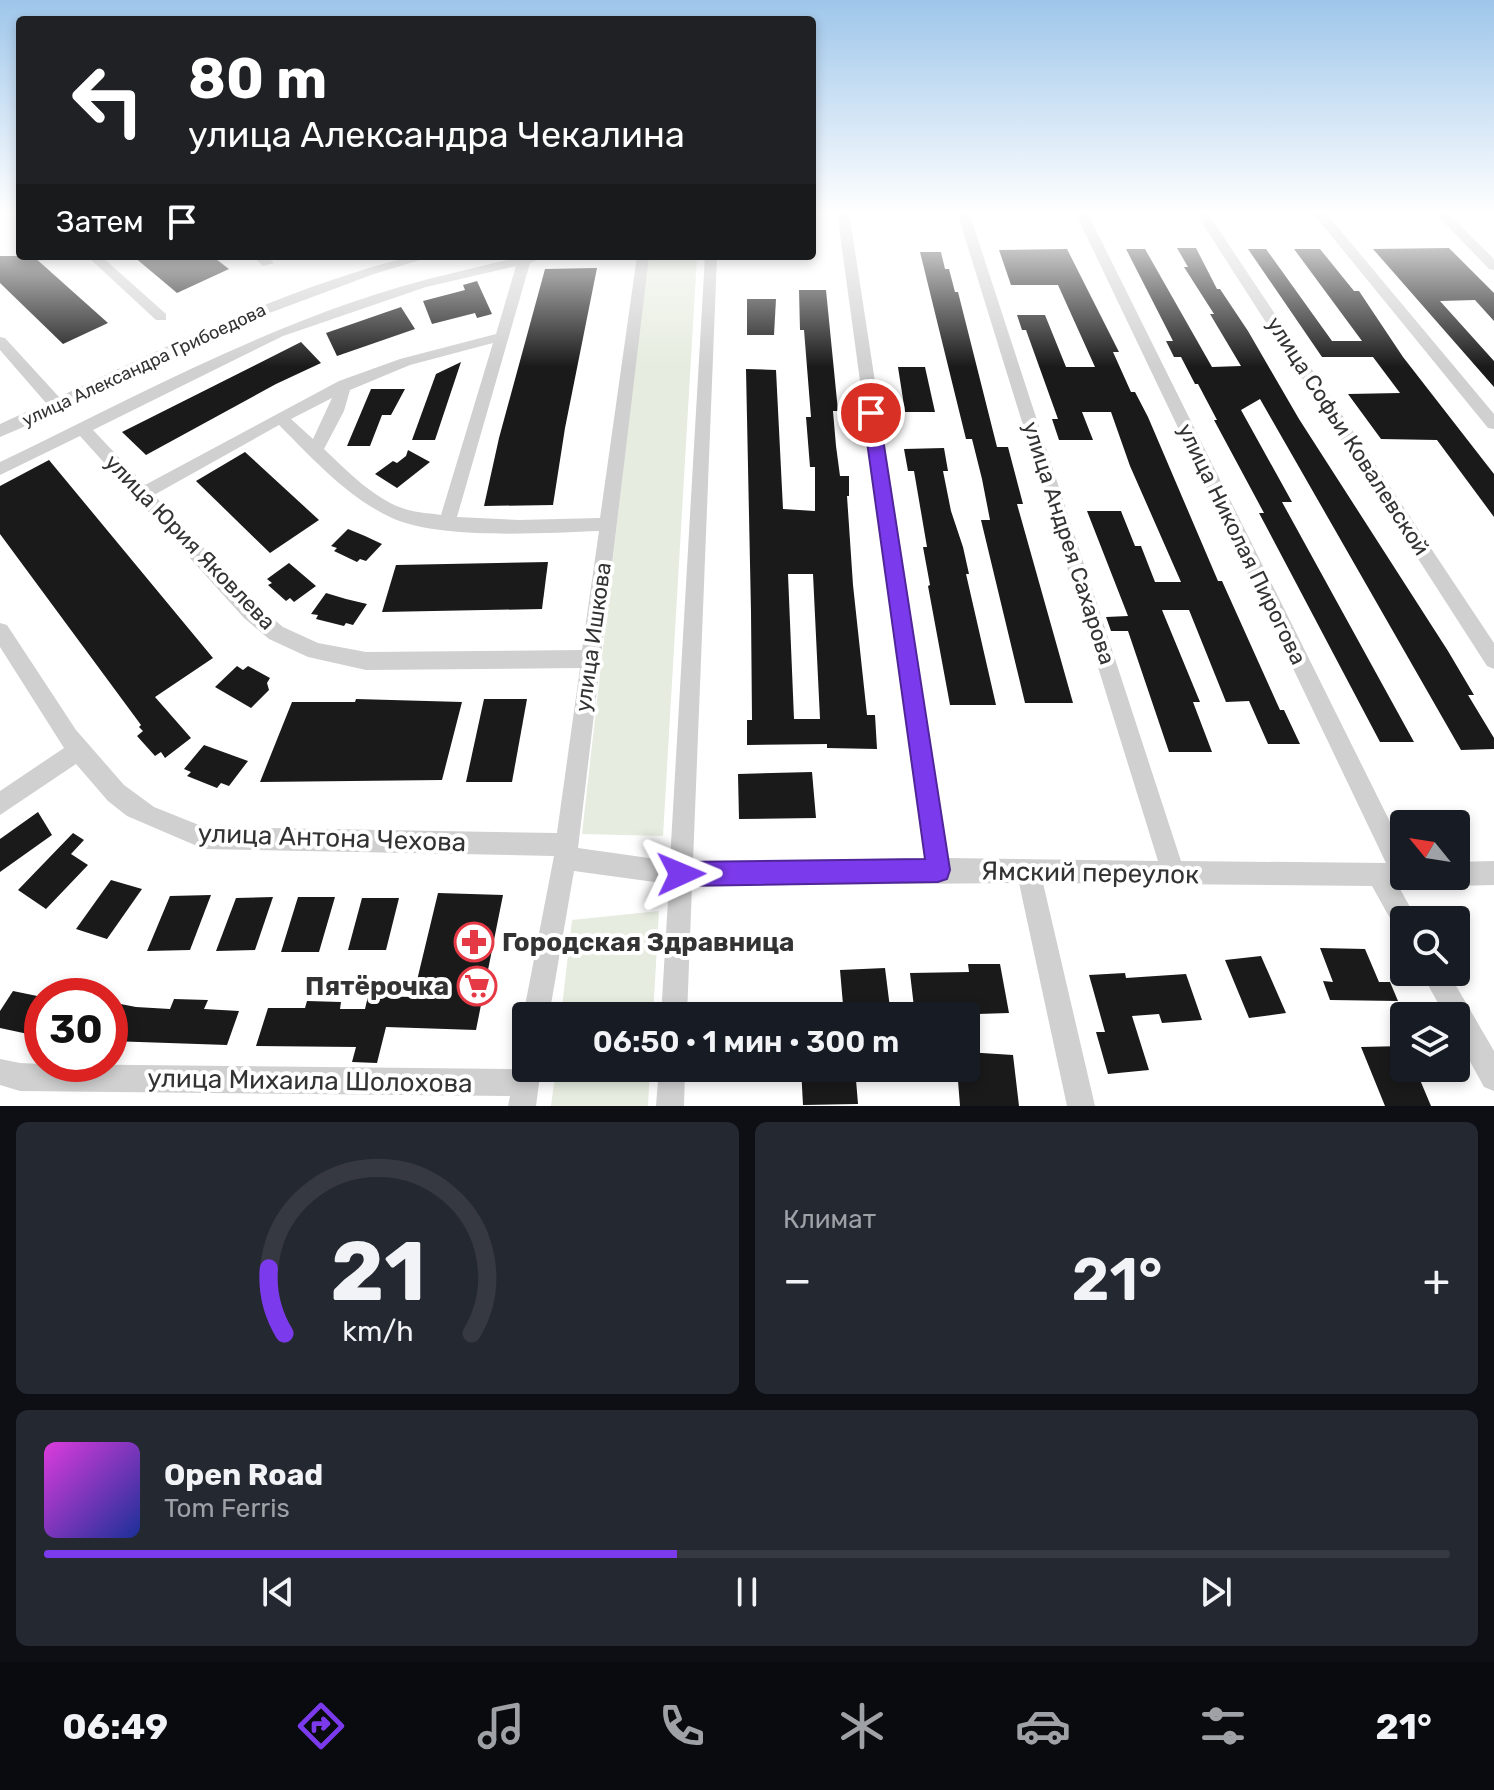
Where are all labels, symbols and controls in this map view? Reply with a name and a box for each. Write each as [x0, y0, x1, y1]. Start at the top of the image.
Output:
text: 80 m [188, 46, 327, 112]
icon: left [56, 48, 160, 152]
text: улица Александра Чекалина [188, 113, 685, 156]
icon: arrive [160, 200, 204, 244]
text: Затем [56, 204, 144, 240]
street label: улица Александра Грибоедова [19, 299, 269, 431]
street label: улица Софьи Ковалевской [1261, 312, 1435, 560]
pin [837, 379, 905, 447]
icon: arrive [849, 391, 893, 435]
street label: улица Андрея Сахарова [1017, 418, 1121, 668]
street label: улица Николая Пирогова [1172, 419, 1312, 669]
street label: улица Юрия Яковлева [99, 449, 281, 635]
street label: улица Ишкова [569, 561, 617, 713]
north arrow [1390, 810, 1470, 890]
map controls [1390, 810, 1470, 1082]
street label: улица Антона Чехова [197, 818, 467, 858]
position arrow [639, 832, 723, 916]
street label: Ямский переулок [981, 856, 1199, 890]
button: search [1390, 906, 1470, 986]
pharmacy icon: Городская Здравница [453, 921, 495, 963]
place label: Городская Здравница [502, 927, 794, 958]
supermarket icon: Пятёрочка [456, 965, 498, 1007]
place label: Пятёрочка [305, 971, 449, 1002]
speed limit sign: 30 [24, 978, 128, 1082]
button: layers [1390, 1002, 1470, 1082]
text: 06:50 · 1 мин · 300 m [593, 1024, 899, 1060]
street label: улица Михаила Шолохова [147, 1063, 473, 1099]
text: Климат [783, 1204, 876, 1235]
text: 21 [330, 1222, 425, 1321]
text: 21° [1072, 1244, 1163, 1315]
text: − [783, 1254, 812, 1306]
text: + [1423, 1254, 1450, 1306]
text: km/h [342, 1314, 413, 1348]
text: Open Road [164, 1457, 323, 1493]
text: Tom Ferris [164, 1493, 290, 1524]
icon: previous [256, 1570, 300, 1614]
icon: pause [725, 1570, 769, 1614]
icon: next [1194, 1570, 1238, 1614]
icon: directions [293, 1698, 349, 1754]
icon: music [473, 1698, 529, 1754]
icon: phone [654, 1698, 710, 1754]
icon: climate [834, 1698, 890, 1754]
icon: car [1015, 1698, 1071, 1754]
icon: filters [1195, 1698, 1251, 1754]
text: 06:49 [62, 1705, 168, 1748]
text: 21° [1376, 1705, 1432, 1748]

